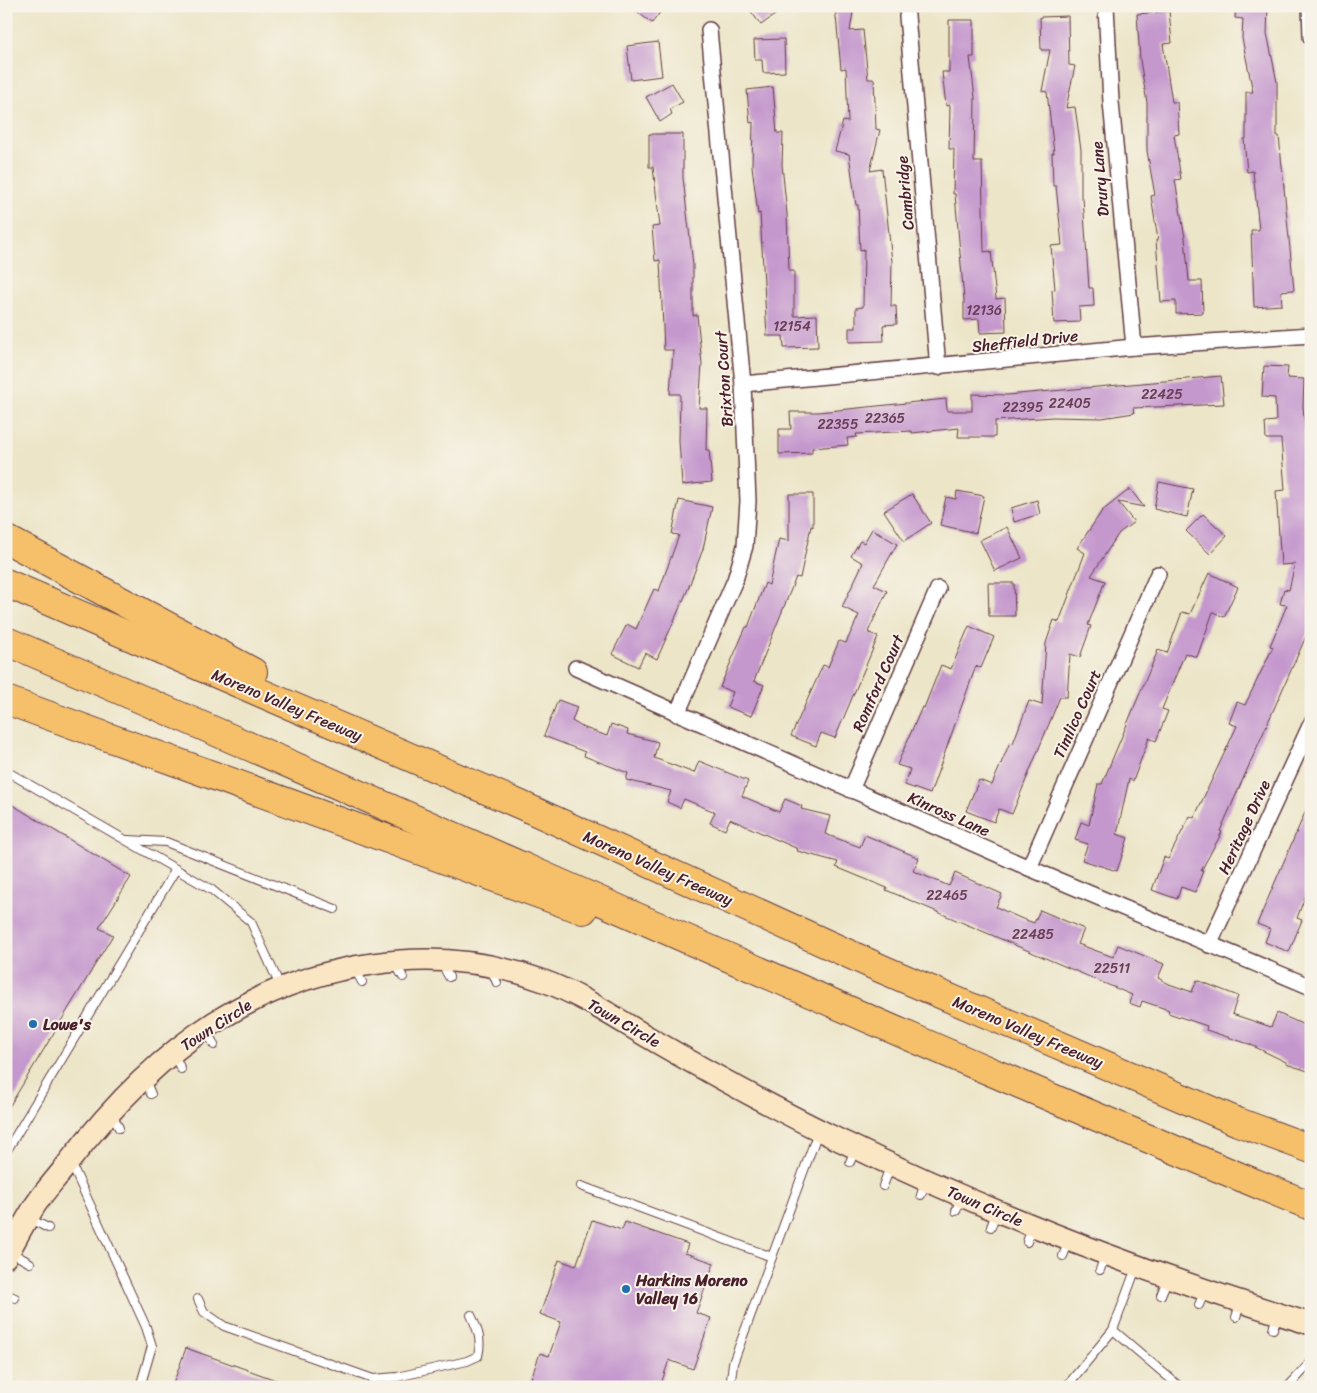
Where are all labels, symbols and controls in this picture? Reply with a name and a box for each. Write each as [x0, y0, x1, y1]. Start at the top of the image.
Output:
street label: Drury Lane [1082, 140, 1118, 218]
street label: Cambridge [887, 155, 923, 231]
house number: 12136 [966, 298, 1002, 323]
house number: 12154 [773, 314, 811, 339]
street label: Sheffield Drive [970, 321, 1080, 361]
street label: Brixton Court [706, 330, 742, 428]
house number: 22425 [1141, 382, 1183, 407]
house number: 22405 [1049, 391, 1092, 416]
house number: 22395 [1003, 395, 1044, 420]
house number: 22365 [865, 406, 906, 431]
house number: 22355 [818, 412, 859, 437]
street label: Romford Court [844, 629, 913, 736]
street label: Moreno Valley Freeway [207, 660, 368, 750]
street label: Timlico Court [1044, 665, 1110, 763]
street label: Heritage Drive [1209, 775, 1279, 879]
street label: Kinross Lane [903, 783, 995, 845]
street label: Moreno Valley Freeway [578, 822, 738, 914]
house number: 22465 [926, 883, 968, 908]
house number: 22485 [1012, 922, 1054, 947]
house number: 22511 [1094, 956, 1130, 981]
street label: Moreno Valley Freeway [948, 987, 1109, 1077]
street label: Town Circle [582, 990, 666, 1056]
street label: Town Circle [174, 991, 258, 1059]
place label: Lowe's [43, 1010, 92, 1039]
marker: Lowe's [27, 1018, 39, 1030]
street label: Town Circle [942, 1177, 1028, 1235]
place label: Harkins Moreno Valley 16 [635, 1266, 748, 1313]
marker: Harkins Moreno Valley 16 [620, 1283, 632, 1295]

